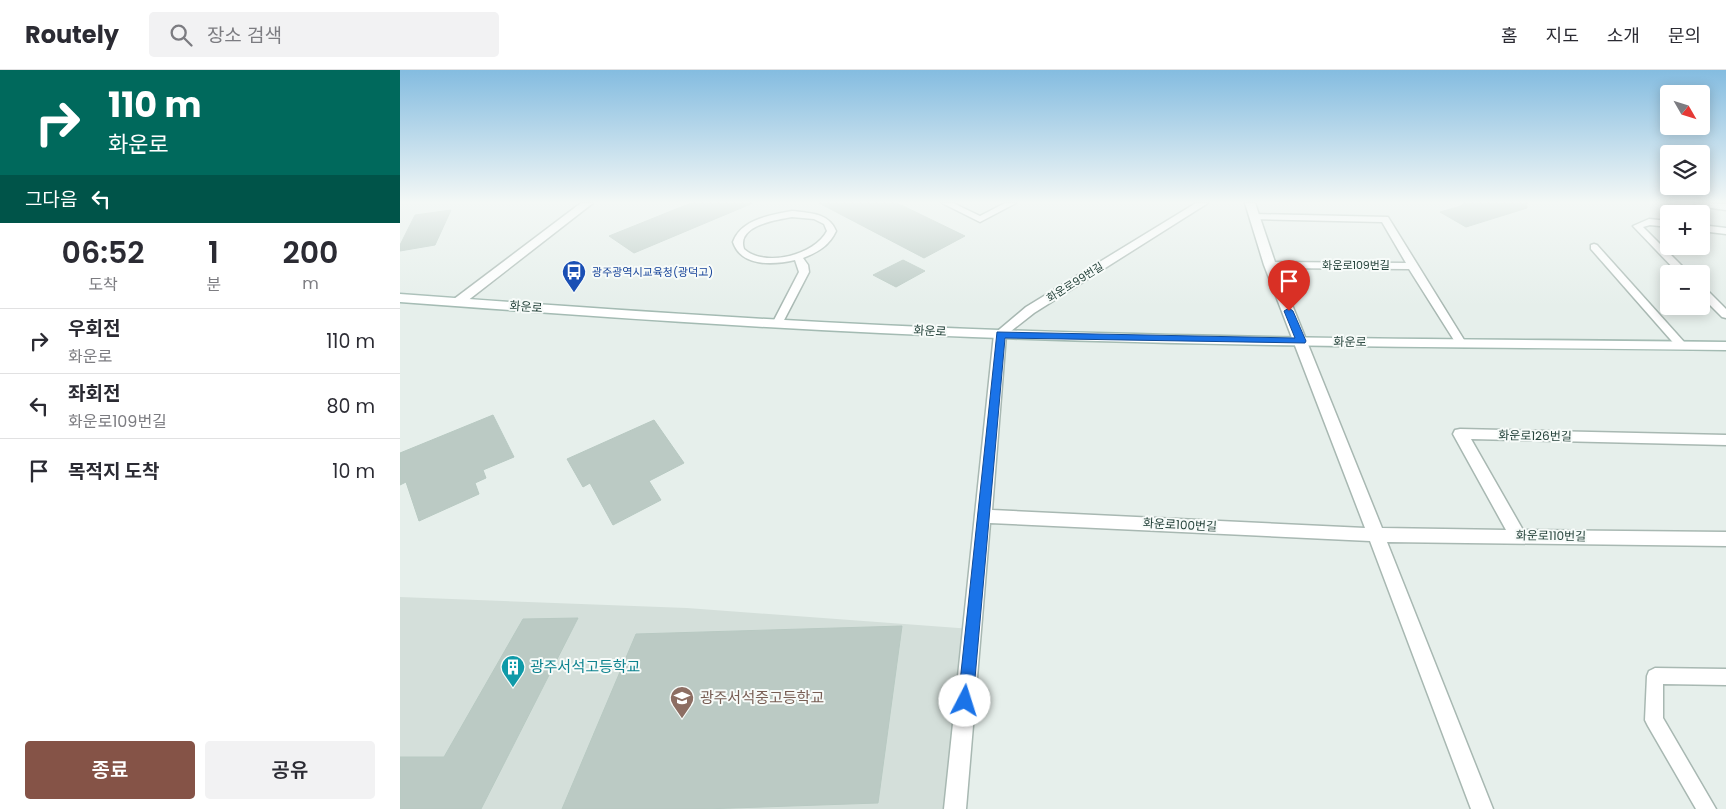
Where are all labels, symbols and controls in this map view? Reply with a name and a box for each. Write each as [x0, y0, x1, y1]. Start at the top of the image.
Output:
search box [149, 12, 499, 57]
text: Routely [25, 18, 119, 51]
icon: search [167, 21, 195, 49]
text: 장소 검색 [207, 22, 282, 49]
text: 홈 [1501, 23, 1518, 48]
text: 지도 [1546, 23, 1579, 48]
text: 소개 [1607, 23, 1640, 48]
text: 문의 [1668, 23, 1701, 48]
text: 110 m [108, 80, 202, 129]
north arrow [1660, 85, 1710, 135]
map controls [1660, 85, 1710, 315]
icon: right [25, 90, 90, 155]
text: 화운로 [108, 129, 169, 160]
button: layers [1660, 145, 1710, 195]
icon: left [87, 185, 115, 213]
text: 그다음 [25, 186, 77, 213]
button: + [1660, 205, 1710, 255]
text: 06:52 [62, 231, 145, 274]
text: 1 [208, 231, 219, 274]
text: 200 [282, 231, 338, 274]
street label: 화운로109번길 [1322, 257, 1390, 273]
street label: 화운로99번길 [1043, 258, 1107, 306]
bus stop icon: 광주광역시교육청(광덕고) [561, 259, 587, 293]
pin [1268, 260, 1310, 311]
place label: 광주광역시교육청(광덕고) [592, 264, 713, 280]
button: − [1660, 265, 1710, 315]
icon: arrive [1275, 267, 1303, 295]
text: m [302, 272, 319, 295]
text: 도착 [88, 273, 118, 296]
text: 분 [206, 273, 221, 296]
street label: 화운로 [509, 297, 543, 316]
text: 우회전 [68, 315, 120, 342]
street label: 화운로 [913, 321, 947, 340]
icon: right [25, 327, 53, 355]
text: 110 m [326, 328, 375, 355]
street label: 화운로 [1333, 333, 1367, 350]
text: 화운로 [68, 345, 112, 368]
text: 좌회전 [68, 380, 120, 407]
icon: left [25, 392, 53, 420]
text: 80 m [326, 393, 375, 420]
text: 화운로109번길 [68, 410, 167, 433]
street label: 화운로126번길 [1498, 426, 1572, 445]
icon: arrive [25, 457, 53, 485]
text: 목적지 도착 [68, 458, 159, 485]
text: 10 m [332, 458, 375, 485]
street label: 화운로100번길 [1143, 514, 1217, 535]
street label: 화운로110번길 [1516, 526, 1586, 545]
building icon: 광주서석고등학교 [500, 654, 526, 688]
place label: 광주서석고등학교 [530, 656, 640, 677]
position arrow [938, 674, 990, 726]
school or university icon: 광주서석중고등학교 [669, 685, 695, 719]
place label: 광주서석중고등학교 [700, 687, 824, 708]
button: 종료 [25, 741, 195, 799]
button: 공유 [205, 741, 375, 799]

